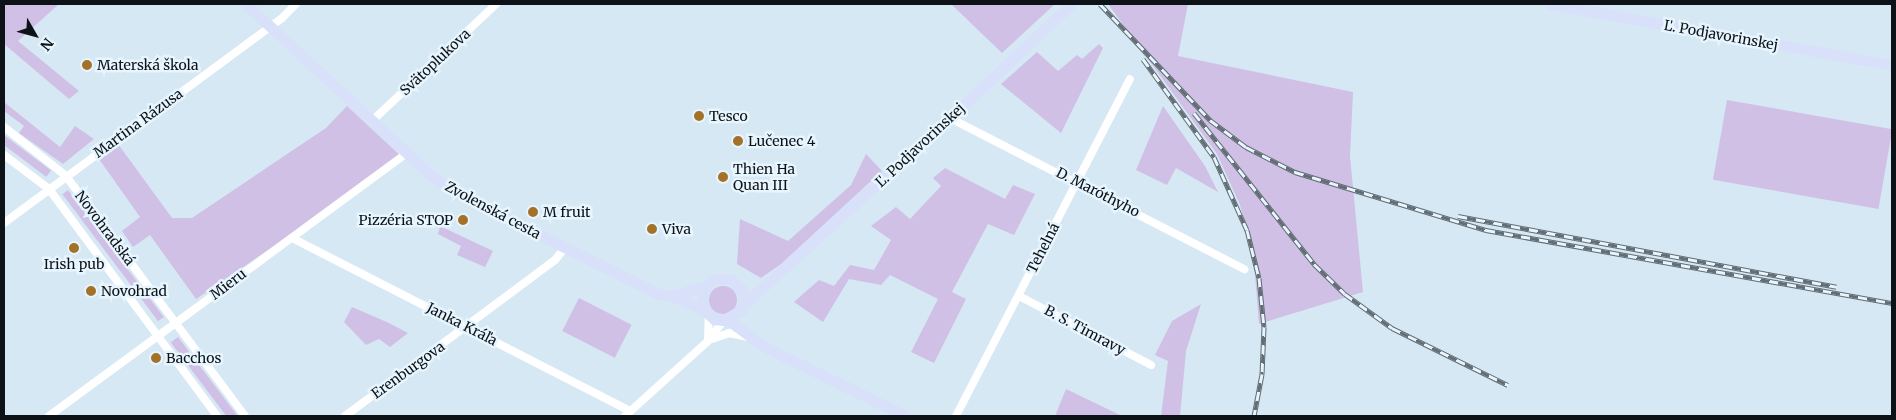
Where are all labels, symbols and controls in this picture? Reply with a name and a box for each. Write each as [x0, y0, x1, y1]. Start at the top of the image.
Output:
north arrow [10, 10, 60, 60]
street label: Ľ. Podjavorinskej [1663, 17, 1779, 53]
street label: Svätoplukova [396, 25, 474, 99]
text: N [36, 34, 57, 54]
place label: Materská škola [97, 57, 198, 73]
marker: Materská škola [81, 59, 93, 71]
street label: Martina Rázusa [90, 85, 186, 161]
street label: Ľ. Podjavorinskej [872, 99, 968, 191]
place label: Tesco [709, 108, 748, 124]
marker: Tesco [693, 110, 705, 122]
place label: Lučenec 4 [748, 133, 815, 149]
marker: Lučenec 4 [732, 135, 744, 147]
place label: Thien Ha Quan III [733, 161, 795, 193]
street label: D. Maróthyho [1053, 164, 1143, 220]
marker: Thien Ha Quan III [717, 171, 729, 183]
street label: Zvolenská cesta [442, 178, 544, 242]
street label: Novohradská [71, 187, 139, 269]
place label: M fruit [543, 204, 590, 220]
marker: M fruit [527, 206, 539, 218]
place label: Pizzéria STOP [359, 212, 453, 228]
marker: Pizzéria STOP [457, 214, 469, 226]
street label: Tehelná [1023, 220, 1063, 276]
place label: Viva [662, 221, 691, 237]
marker: Viva [646, 223, 658, 235]
marker: Irish pub [68, 242, 80, 254]
place label: Irish pub [44, 256, 104, 272]
street label: Mieru [207, 265, 249, 303]
place label: Novohrad [101, 283, 167, 299]
marker: Novohrad [85, 285, 97, 297]
street label: Janka Kráľa [424, 299, 500, 349]
street label: B. S. Timravy [1042, 302, 1128, 358]
street label: Erenburgova [368, 338, 448, 402]
place label: Bacchos [166, 350, 221, 366]
marker: Bacchos [150, 352, 162, 364]

